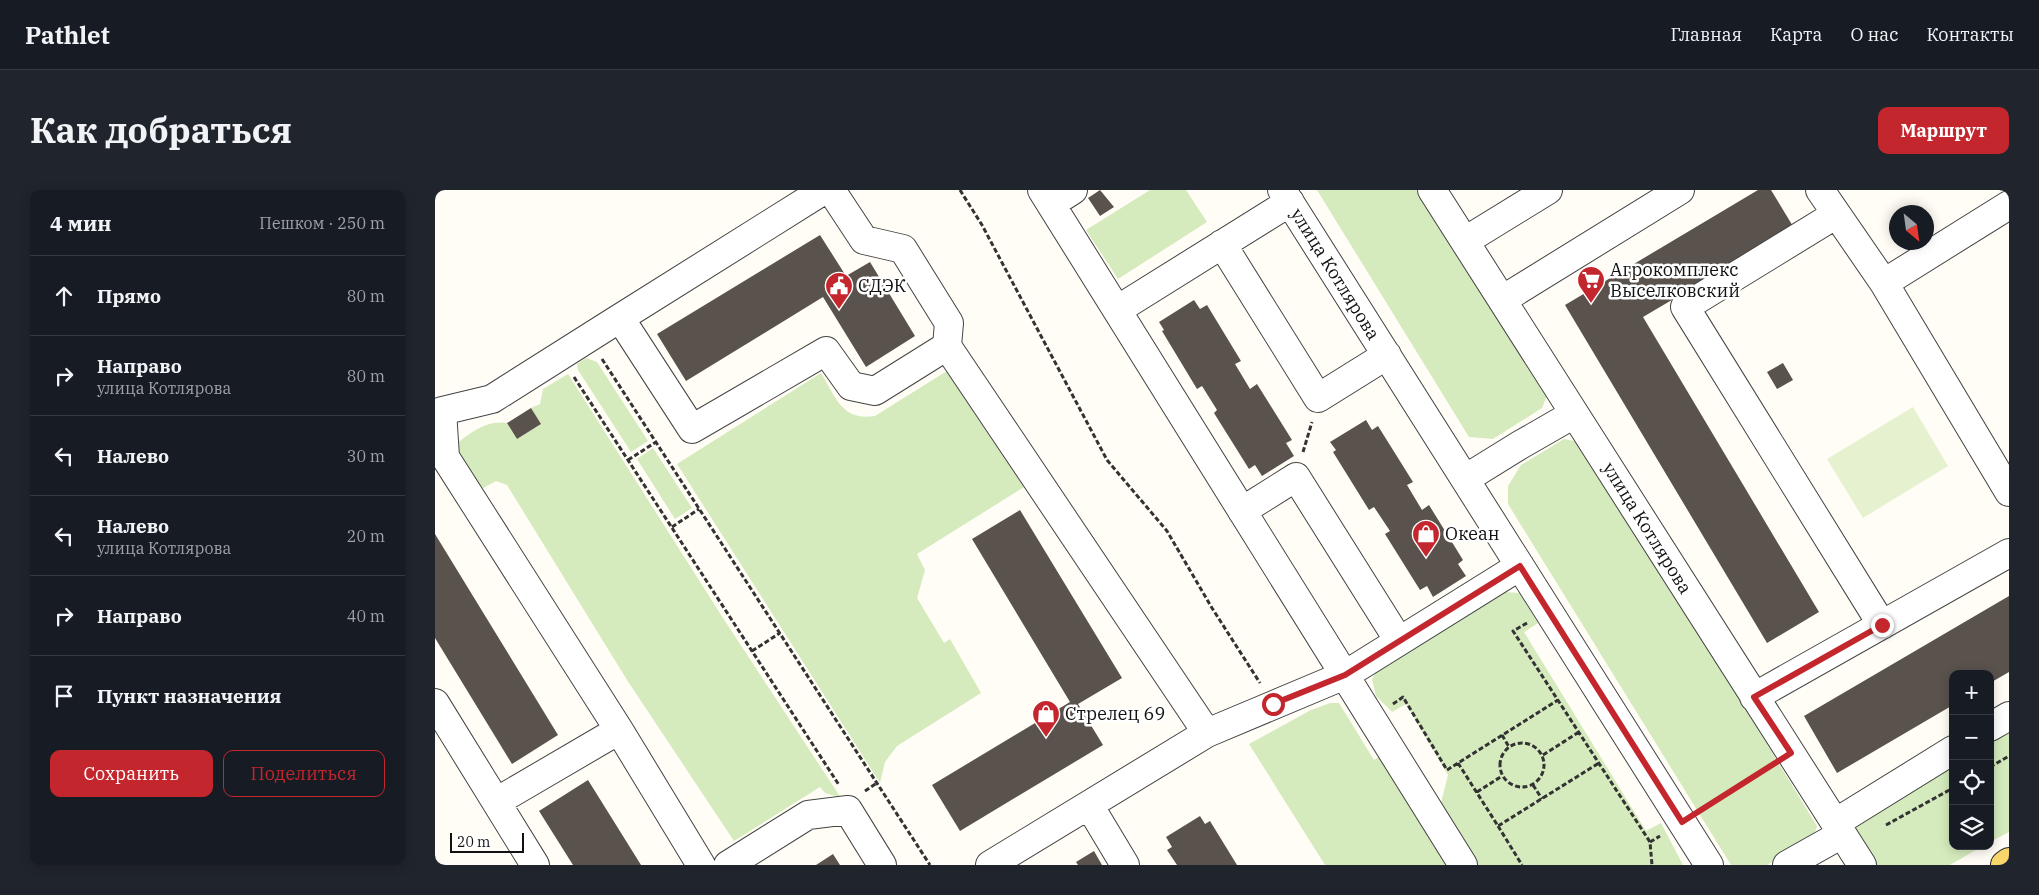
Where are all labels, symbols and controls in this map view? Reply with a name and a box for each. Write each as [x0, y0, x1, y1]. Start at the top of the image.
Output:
text: Pathlet [25, 19, 110, 51]
text: Главная [1670, 23, 1742, 46]
text: Карта [1770, 23, 1822, 46]
text: О нас [1850, 23, 1898, 46]
text: Контакты [1926, 23, 2014, 46]
text: Как добраться [30, 107, 292, 153]
button: Маршрут [1878, 107, 2009, 154]
street label: улица Котлярова [1286, 204, 1385, 344]
north arrow [1889, 205, 1934, 250]
text: 4 мин [50, 209, 112, 237]
text: Пешком · 250 m [259, 213, 385, 233]
place label: Агрокомплекс Выселковский [1610, 258, 1740, 302]
supermarket icon: Агрокомплекс Выселковский [1576, 265, 1606, 304]
public building icon: СДЭК [824, 271, 854, 310]
place label: СДЭК [858, 274, 907, 297]
icon: ahead [50, 282, 78, 310]
text: Прямо [97, 284, 161, 308]
text: 80 m [347, 286, 385, 306]
text: Направо [97, 354, 182, 378]
icon: right [50, 362, 78, 390]
text: 80 m [347, 366, 385, 386]
text: улица Котлярова [97, 378, 231, 398]
icon: left [50, 442, 78, 470]
text: Налево [97, 444, 169, 468]
text: 30 m [347, 446, 385, 466]
street label: улица Котлярова [1598, 458, 1697, 598]
text: Налево [97, 514, 169, 538]
shop icon: Океан [1411, 519, 1441, 558]
icon: left [50, 522, 78, 550]
place label: Океан [1445, 522, 1500, 545]
text: 20 m [347, 526, 385, 546]
text: улица Котлярова [97, 538, 231, 558]
icon: right [50, 602, 78, 630]
text: Направо [97, 604, 182, 628]
text: 40 m [347, 606, 385, 626]
route end [1871, 614, 1894, 637]
map controls [1949, 670, 1994, 850]
button: + [1949, 670, 1994, 715]
icon: arrive [50, 682, 78, 710]
text: Пункт назначения [97, 684, 281, 708]
route start [1262, 693, 1285, 716]
shop icon: Стрелец 69 [1031, 699, 1061, 738]
place label: Стрелец 69 [1065, 702, 1165, 725]
button: − [1949, 715, 1994, 760]
button: Сохранить [50, 750, 213, 797]
button: Поделиться [223, 750, 385, 797]
button: locate [1949, 760, 1994, 805]
button: layers [1949, 805, 1994, 850]
scale bar [450, 830, 524, 853]
text: 20 m [457, 833, 490, 851]

